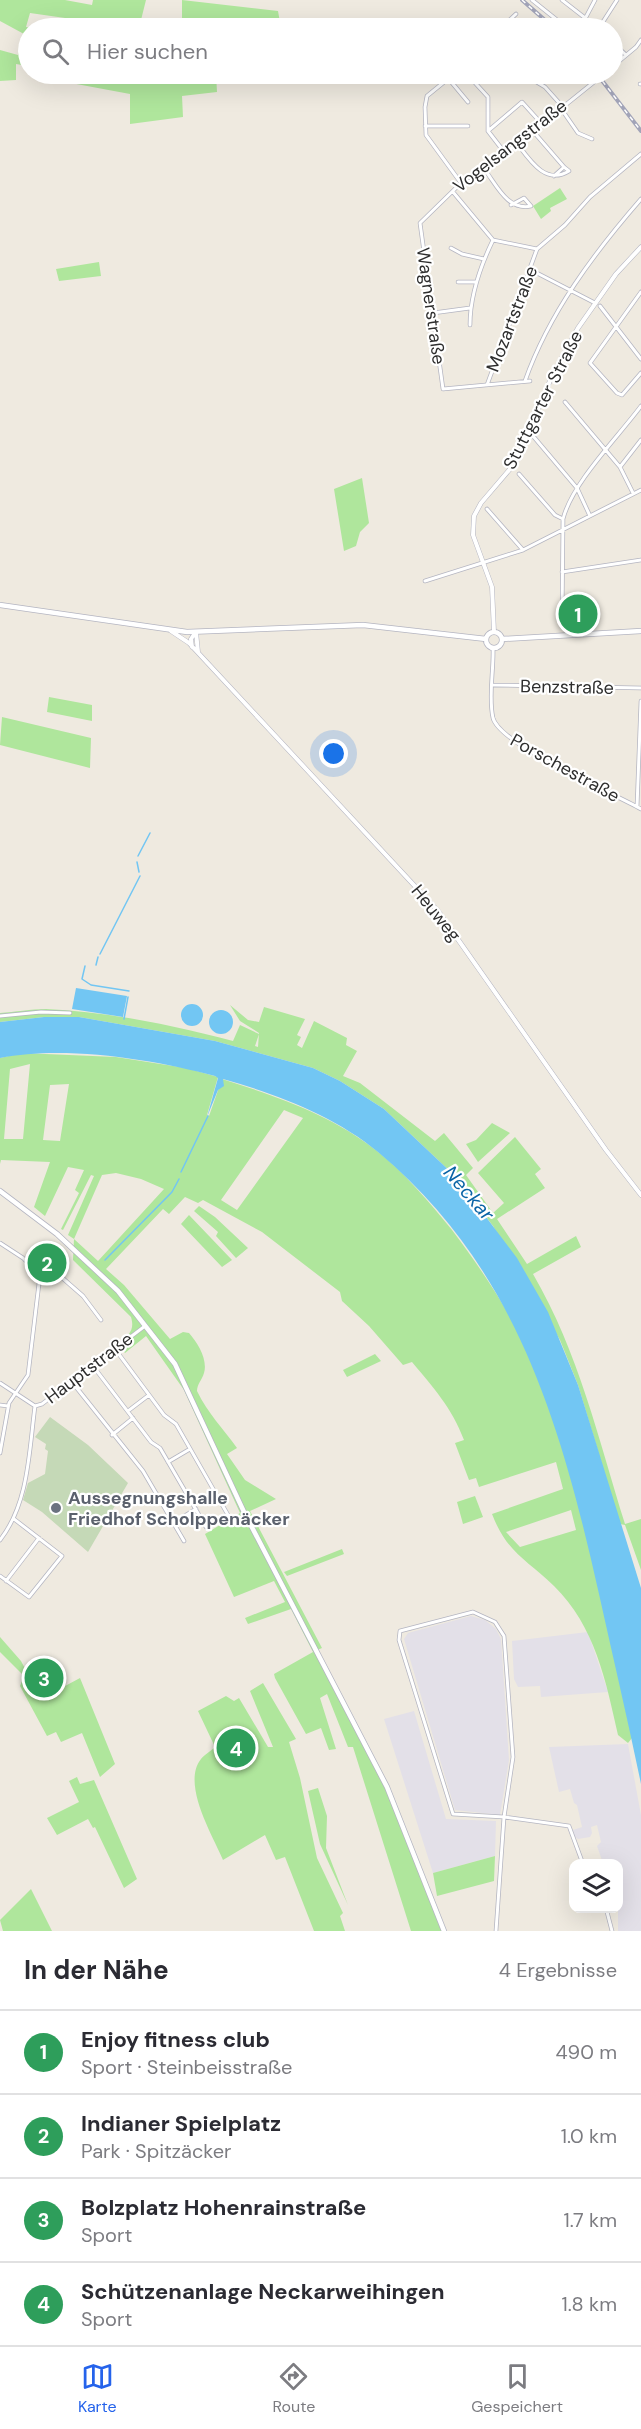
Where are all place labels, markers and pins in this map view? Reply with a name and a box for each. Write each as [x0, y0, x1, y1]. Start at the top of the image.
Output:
pin: 1 [558, 592, 598, 636]
pin: 2 [28, 1240, 66, 1286]
place label: Aussegnungshalle Friedhof Scholppenäcker [68, 1486, 290, 1531]
marker: Aussegnungshalle Friedhof Scholppenäcker [49, 1501, 63, 1515]
pin: 3 [24, 1656, 63, 1700]
pin: 4 [216, 1726, 256, 1770]

